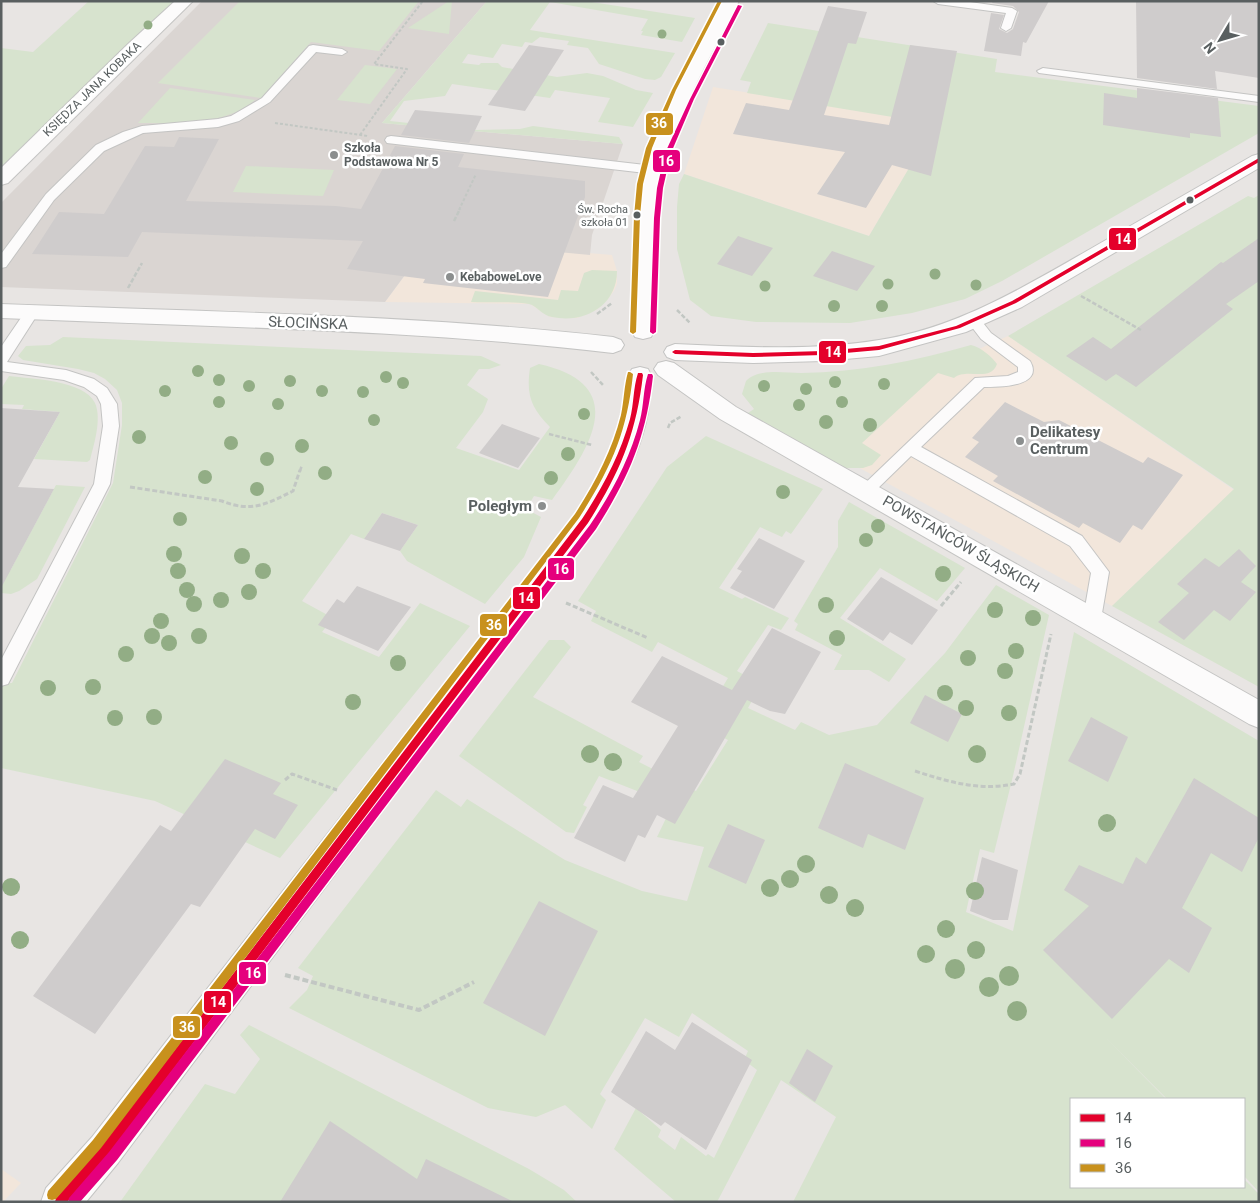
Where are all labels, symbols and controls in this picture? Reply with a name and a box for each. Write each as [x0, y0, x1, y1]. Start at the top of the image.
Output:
north arrow [1195, 15, 1245, 65]
unlabelled marker [716, 37, 726, 47]
street label: KSIĘDZA JANA KOBAKA [40, 38, 144, 139]
text: N [1200, 39, 1219, 57]
line badge: 36 [645, 112, 674, 136]
text: 36 [651, 115, 667, 131]
place label: Szkoła Podstawowa Nr 5 [344, 141, 438, 169]
marker: Szkoła Podstawowa Nr 5 [328, 149, 340, 161]
line badge: 16 [652, 149, 681, 173]
text: 16 [658, 153, 674, 169]
unlabelled marker [1185, 195, 1195, 205]
place label: Św. Rocha szkoła 01 [577, 203, 628, 229]
marker: Św. Rocha szkoła 01 [632, 210, 642, 220]
line badge: 14 [1108, 227, 1137, 251]
text: 14 [1115, 231, 1131, 247]
place label: KebaboweLove [460, 270, 542, 284]
marker: KebaboweLove [444, 271, 456, 283]
street label: SŁOCIŃSKA [268, 313, 348, 333]
line badge: 14 [818, 340, 847, 364]
text: 14 [825, 344, 841, 360]
place label: Delikatesy Centrum [1030, 423, 1101, 458]
marker: Delikatesy Centrum [1014, 435, 1026, 447]
street label: POWSTAŃCÓW ŚLĄSKICH [880, 492, 1042, 596]
place label: Poległym [468, 497, 532, 515]
marker: Poległym [536, 500, 548, 512]
line badge: 16 [547, 557, 575, 581]
text: 16 [553, 561, 569, 577]
line badge: 14 [512, 586, 541, 610]
text: 14 [518, 590, 534, 606]
line badge: 36 [479, 613, 508, 637]
text: 36 [486, 617, 502, 633]
line badge: 16 [238, 961, 267, 985]
text: 16 [245, 965, 261, 981]
line badge: 14 [203, 990, 232, 1014]
text: 14 [210, 994, 226, 1010]
line badge: 36 [172, 1015, 201, 1039]
text: 36 [179, 1019, 195, 1035]
legend [1070, 1098, 1245, 1188]
text: 14 [1115, 1109, 1132, 1127]
text: 16 [1115, 1134, 1132, 1152]
text: 36 [1115, 1159, 1132, 1177]

